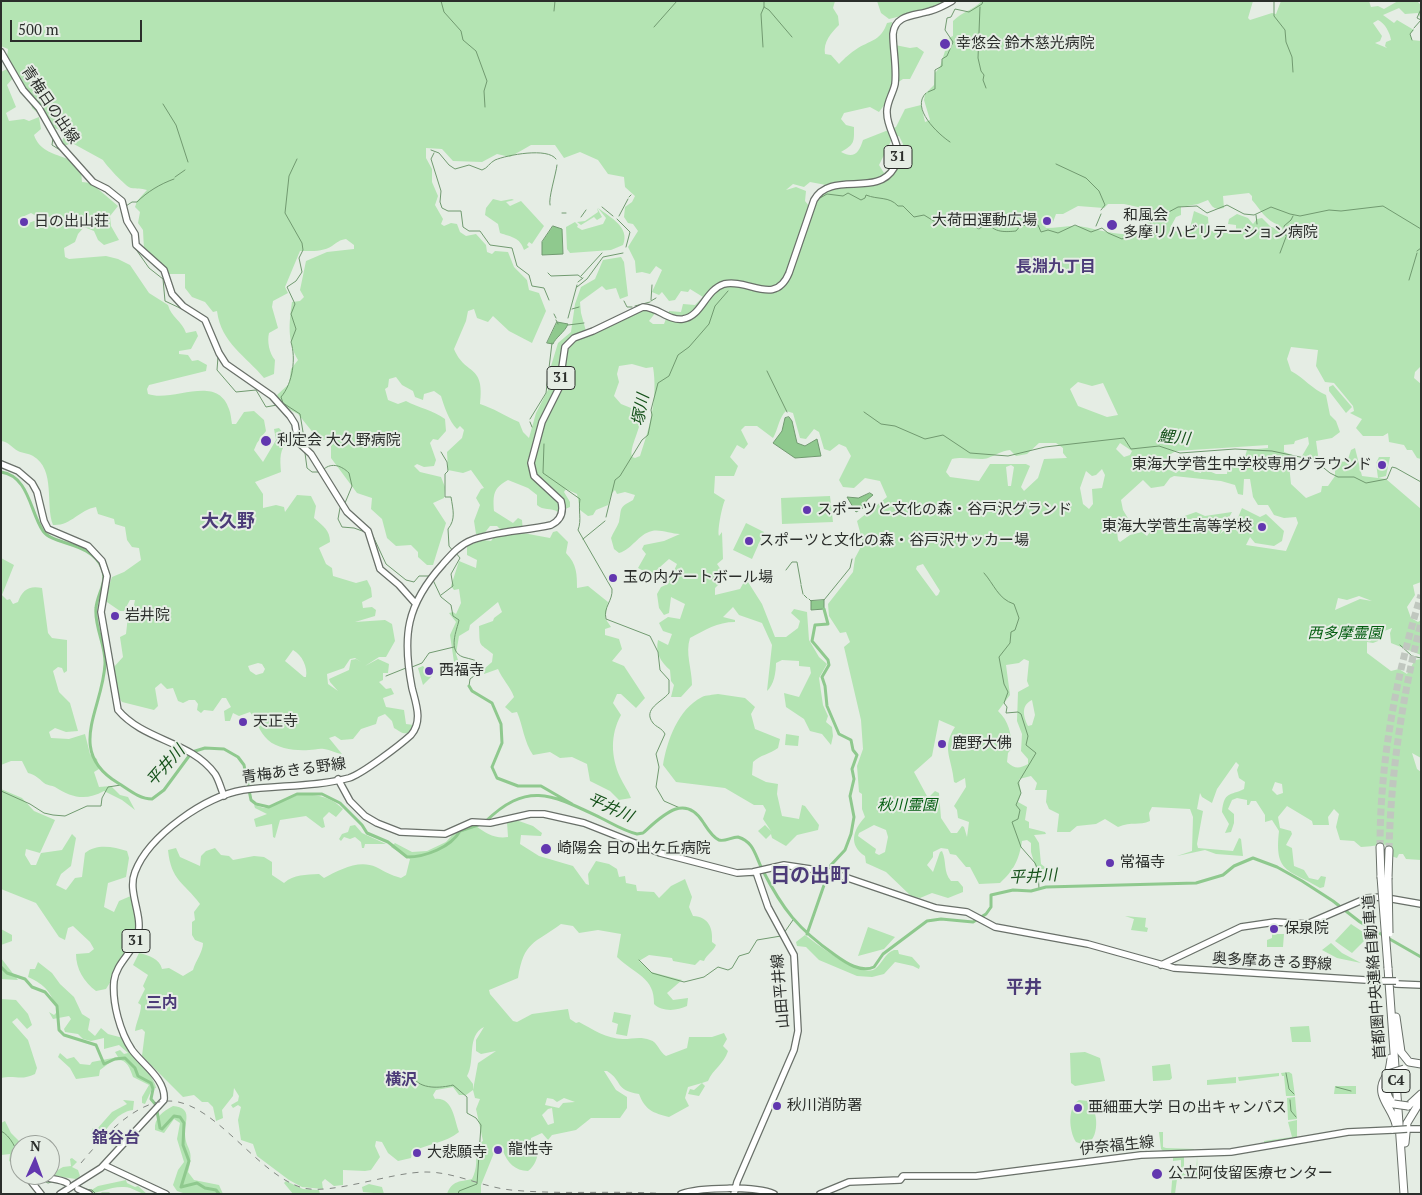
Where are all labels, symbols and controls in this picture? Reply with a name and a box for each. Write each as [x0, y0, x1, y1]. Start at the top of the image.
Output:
scale bar [12, 10, 145, 42]
text: 500 m [18, 19, 59, 39]
place label: 幸悠会 鈴木慈光病院 [956, 35, 1095, 53]
marker: 幸悠会 鈴木慈光病院 [938, 37, 952, 51]
street label: 青梅日の出線 [17, 63, 83, 147]
road number: 31 [884, 146, 912, 168]
place label: 和風会 多摩リハビリテーション病院 [1123, 207, 1318, 242]
place label: 大荷田運動広場 [932, 212, 1037, 230]
place label: 日の出山荘 [34, 213, 109, 231]
marker: 大荷田運動広場 [1041, 215, 1053, 227]
marker: 日の出山荘 [18, 216, 30, 228]
marker: 和風会 多摩リハビリテーション病院 [1105, 218, 1119, 232]
district label: 長淵九丁目 [1016, 257, 1096, 277]
road number: 31 [547, 366, 575, 389]
water label: 塚川 [629, 392, 653, 428]
water label: 鯉川 [1157, 427, 1191, 449]
place label: 利定会 大久野病院 [277, 432, 401, 450]
marker: 利定会 大久野病院 [259, 434, 273, 448]
place label: 東海大学菅生中学校専用グラウンド [1132, 456, 1372, 474]
marker: 東海大学菅生中学校専用グラウンド [1376, 459, 1388, 471]
place label: スポーツと文化の森・谷戸沢グランド [817, 501, 1072, 519]
marker: スポーツと文化の森・谷戸沢グランド [801, 504, 813, 516]
district label: 大久野 [201, 511, 255, 533]
place label: 東海大学菅生高等学校 [1102, 518, 1252, 536]
marker: 東海大学菅生高等学校 [1256, 521, 1268, 533]
place label: スポーツと文化の森・谷戸沢サッカー場 [759, 532, 1029, 550]
marker: スポーツと文化の森・谷戸沢サッカー場 [743, 535, 755, 547]
place label: 玉の内ゲートボール場 [623, 569, 773, 587]
marker: 玉の内ゲートボール場 [607, 572, 619, 584]
place label: 岩井院 [125, 607, 170, 625]
marker: 岩井院 [109, 610, 121, 622]
park label: 西多摩霊園 [1308, 625, 1382, 643]
place label: 西福寺 [439, 662, 484, 680]
marker: 西福寺 [423, 665, 435, 677]
place label: 天正寺 [253, 713, 298, 731]
marker: 天正寺 [237, 716, 249, 728]
place label: 鹿野大佛 [952, 735, 1012, 753]
marker: 鹿野大佛 [936, 738, 948, 750]
water label: 平井川 [143, 742, 189, 790]
street label: 青梅あきる野線 [241, 755, 347, 787]
water label: 平井川 [584, 789, 636, 827]
park label: 秋川霊園 [877, 797, 937, 815]
place label: 崎陽会 日の出ケ丘病院 [557, 840, 711, 858]
marker: 崎陽会 日の出ケ丘病院 [539, 842, 553, 856]
place label: 常福寺 [1120, 854, 1165, 872]
marker: 常福寺 [1104, 857, 1116, 869]
district label: 日の出町 [770, 864, 850, 888]
water label: 平井川 [1009, 866, 1057, 888]
street label: 首都圏中央連絡自動車道 [1360, 894, 1390, 1060]
place label: 保泉院 [1284, 920, 1329, 938]
marker: 保泉院 [1268, 923, 1280, 935]
road number: 31 [122, 929, 150, 952]
street label: 奥多摩あきる野線 [1212, 950, 1332, 974]
street label: 山田平井線 [769, 953, 793, 1029]
district label: 平井 [1006, 977, 1042, 999]
district label: 三内 [146, 993, 178, 1013]
district label: 横沢 [385, 1070, 417, 1090]
road number: C4 [1382, 1070, 1410, 1092]
place label: 秋川消防署 [787, 1097, 862, 1115]
place label: 亜細亜大学 日の出キャンパス [1088, 1099, 1287, 1117]
marker: 秋川消防署 [771, 1100, 783, 1112]
marker: 亜細亜大学 日の出キャンパス [1072, 1102, 1084, 1114]
district label: 舘谷台 [92, 1128, 140, 1148]
street label: 伊奈福生線 [1079, 1133, 1155, 1159]
north arrow [10, 1135, 60, 1185]
text: N [30, 1136, 41, 1155]
place label: 龍性寺 [508, 1141, 553, 1159]
place label: 大悲願寺 [427, 1144, 487, 1162]
marker: 龍性寺 [492, 1144, 504, 1156]
marker: 大悲願寺 [411, 1147, 423, 1159]
place label: 公立阿伎留医療センター [1168, 1165, 1333, 1183]
marker: 公立阿伎留医療センター [1150, 1167, 1164, 1181]

